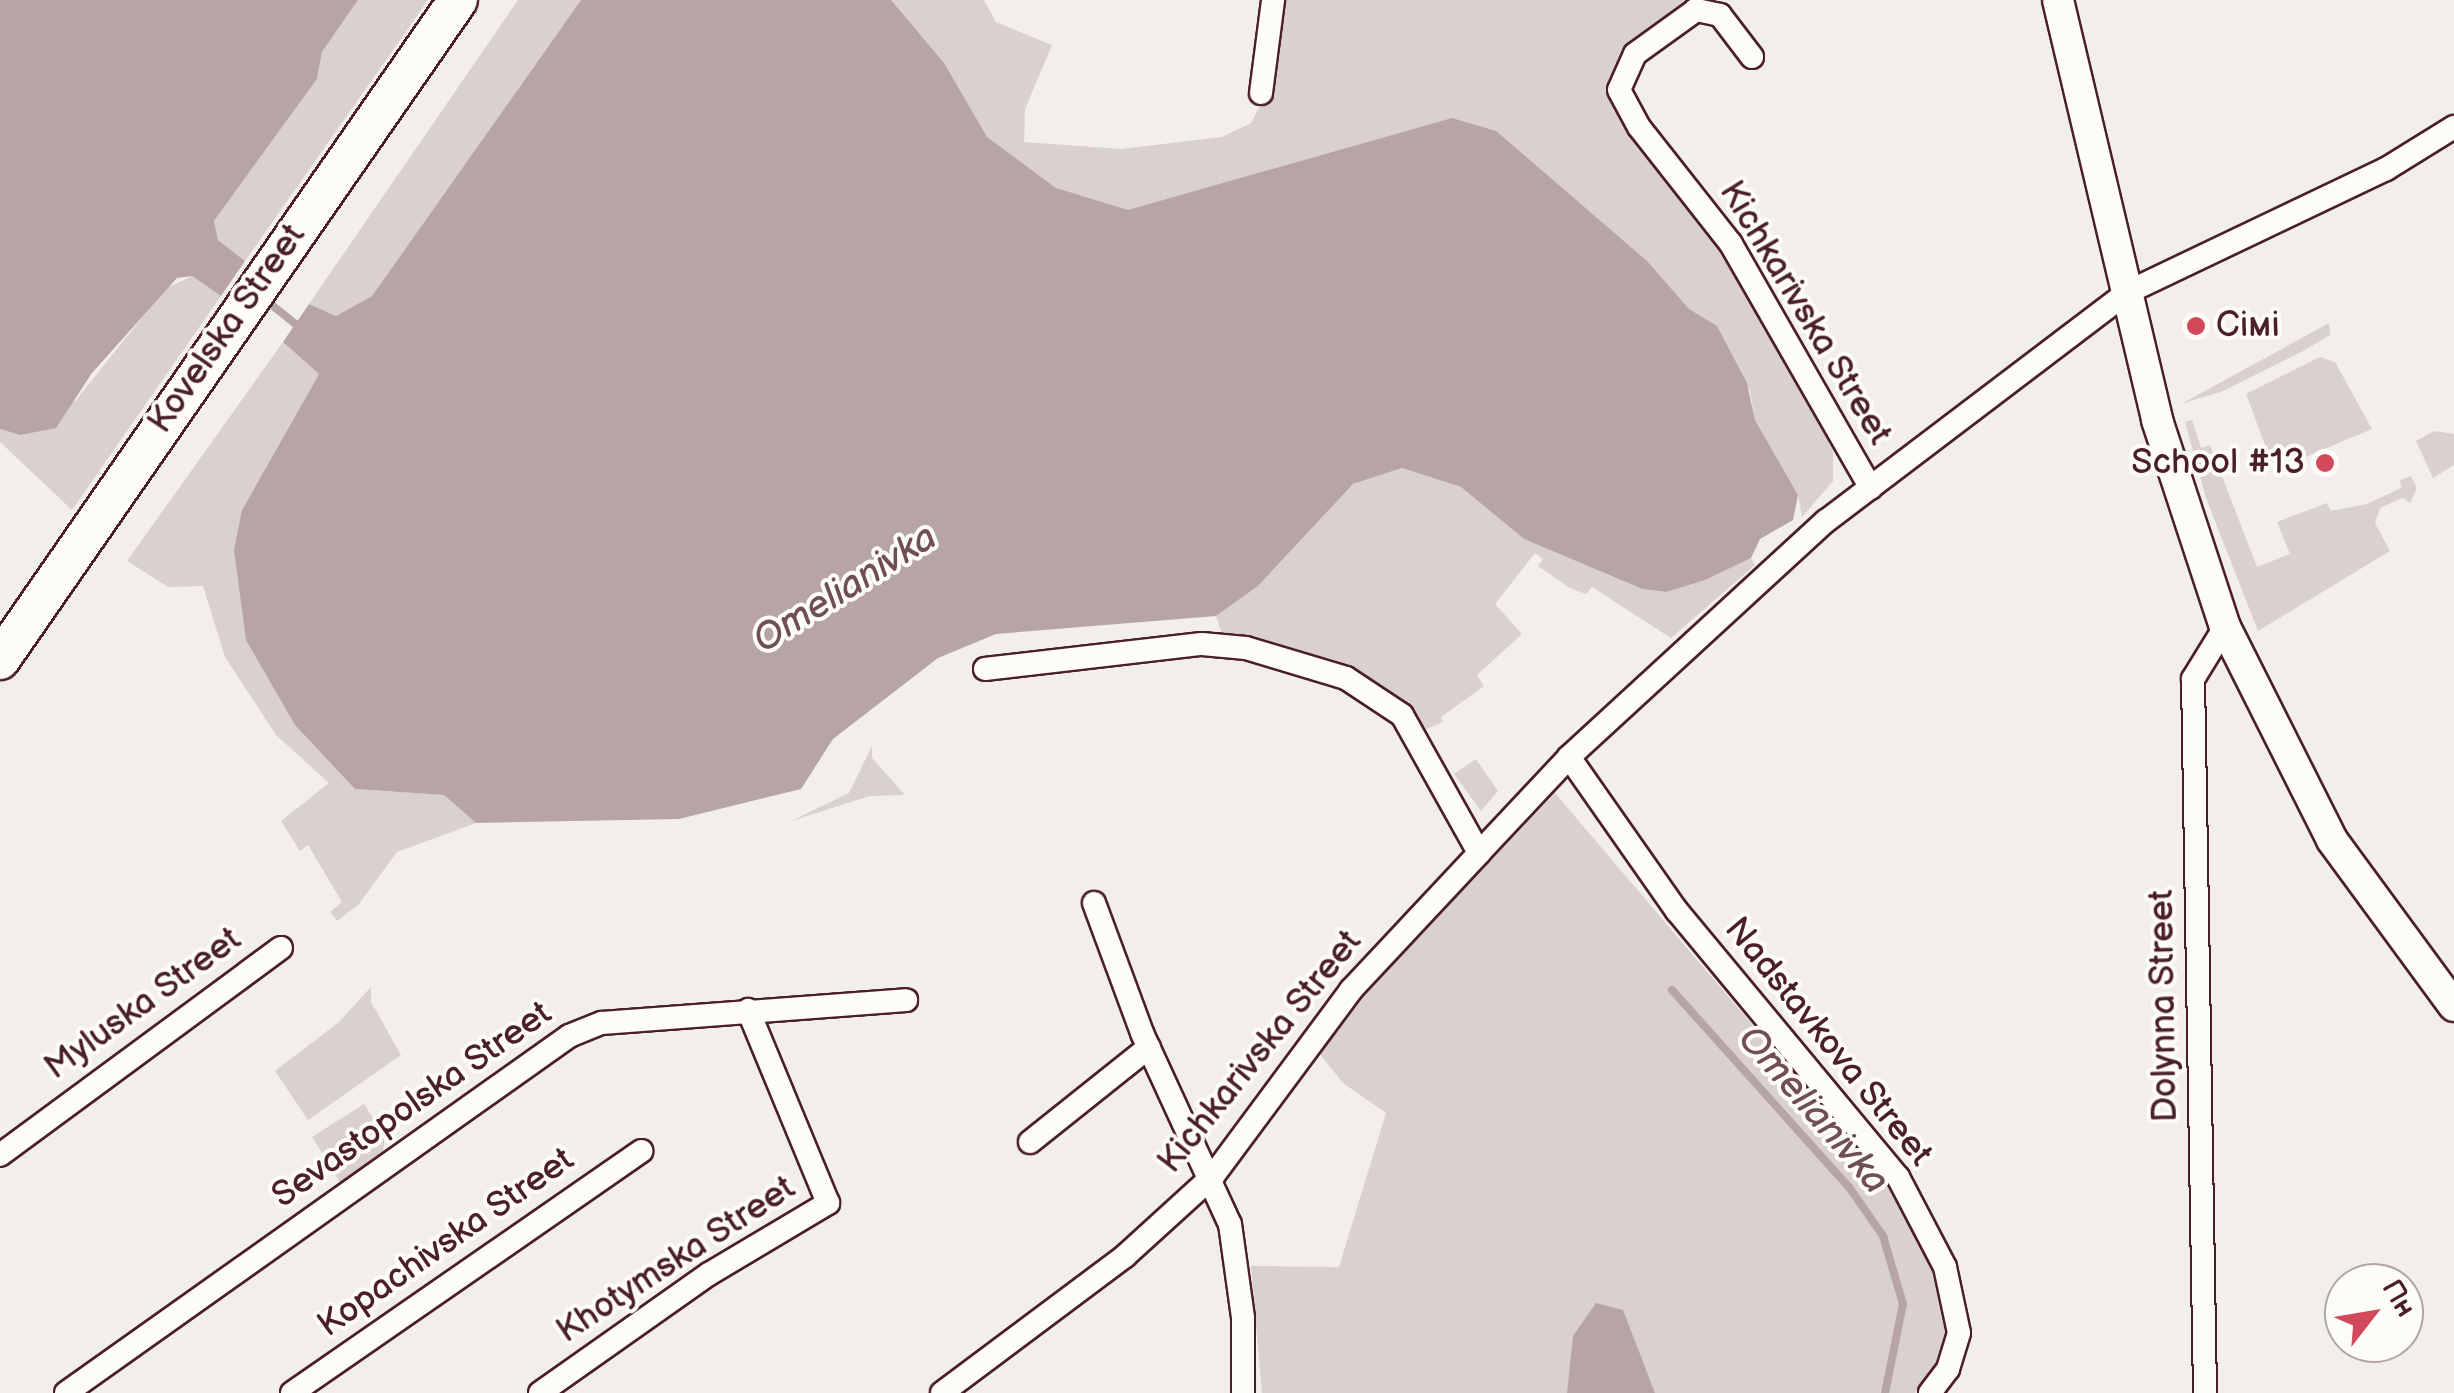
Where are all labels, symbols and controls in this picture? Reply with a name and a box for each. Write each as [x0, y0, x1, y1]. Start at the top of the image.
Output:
street label: Kichkarivska Street [1710, 173, 1900, 453]
street label: Kovelska Street [139, 216, 315, 442]
place label: Сімі [2216, 305, 2280, 347]
marker: Сімі [2185, 315, 2207, 337]
place label: School #13 [2131, 442, 2305, 484]
marker: School #13 [2314, 452, 2336, 474]
water label: Omelianivka [745, 515, 945, 663]
street label: Dolynna Street [2141, 889, 2187, 1123]
street label: Nadstavkova Street [1715, 909, 1941, 1175]
street label: Myluska Street [37, 919, 249, 1089]
street label: Kichkarivska Street [1149, 922, 1371, 1182]
street label: Sevastopolska Street [264, 993, 560, 1217]
water label: Omelianivka [1728, 1017, 1898, 1203]
street label: Kopachivska Street [310, 1139, 582, 1347]
street label: Khotymska Street [549, 1167, 803, 1353]
north arrow [2324, 1263, 2424, 1363]
text: Пн [2375, 1274, 2422, 1323]

